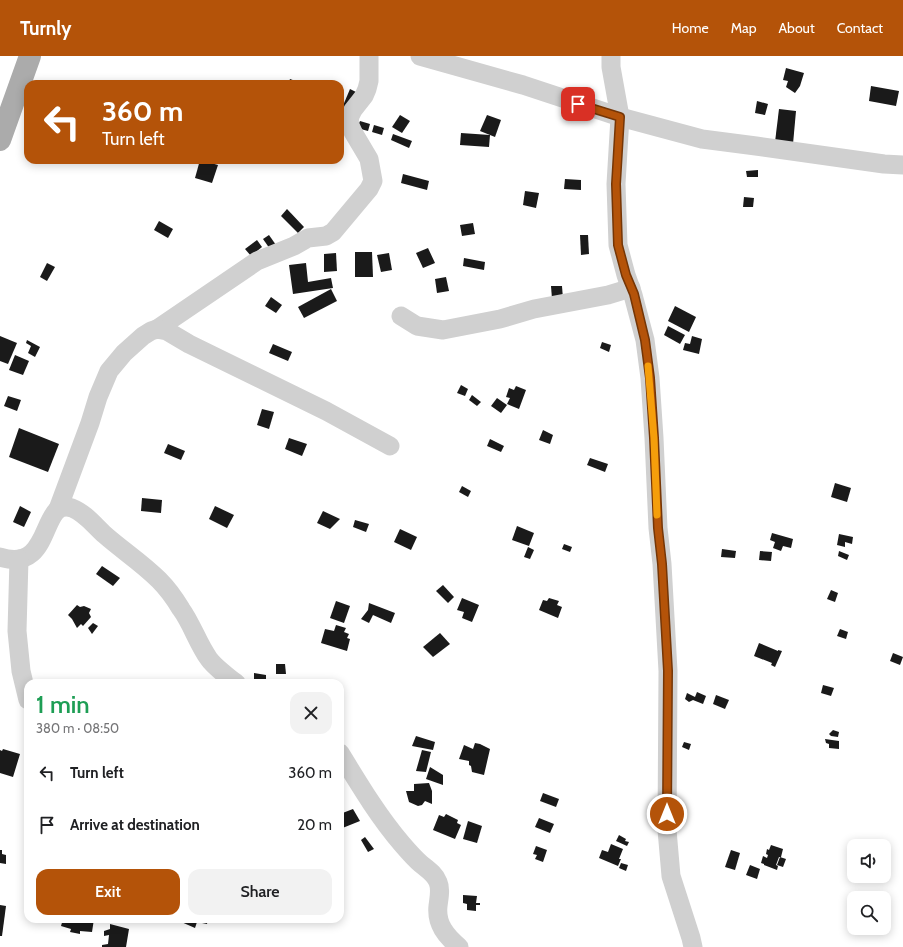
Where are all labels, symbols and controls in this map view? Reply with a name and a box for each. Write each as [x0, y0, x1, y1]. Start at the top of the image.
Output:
text: Turnly [20, 17, 71, 40]
text: Home [672, 19, 709, 37]
text: Map [731, 19, 756, 37]
text: About [778, 19, 815, 37]
text: Contact [837, 19, 883, 37]
pin [561, 87, 595, 121]
icon: arrive [567, 93, 589, 115]
text: 360 m [102, 94, 183, 128]
icon: left [36, 96, 88, 148]
text: Turn left [102, 128, 165, 150]
text: 1 min [36, 690, 90, 719]
button: close [290, 692, 332, 734]
text: 380 m · 08:50 [36, 720, 119, 736]
icon: left [36, 762, 58, 784]
text: Turn left [70, 764, 124, 782]
text: 360 m [288, 764, 332, 782]
position arrow [646, 793, 688, 835]
icon: arrive [36, 814, 58, 836]
text: Arrive at destination [70, 816, 200, 834]
text: 20 m [297, 816, 332, 834]
map controls [847, 839, 891, 935]
button: sound [847, 839, 891, 883]
button: Exit [36, 869, 180, 915]
button: Share [188, 869, 332, 915]
button: search [847, 891, 891, 935]

